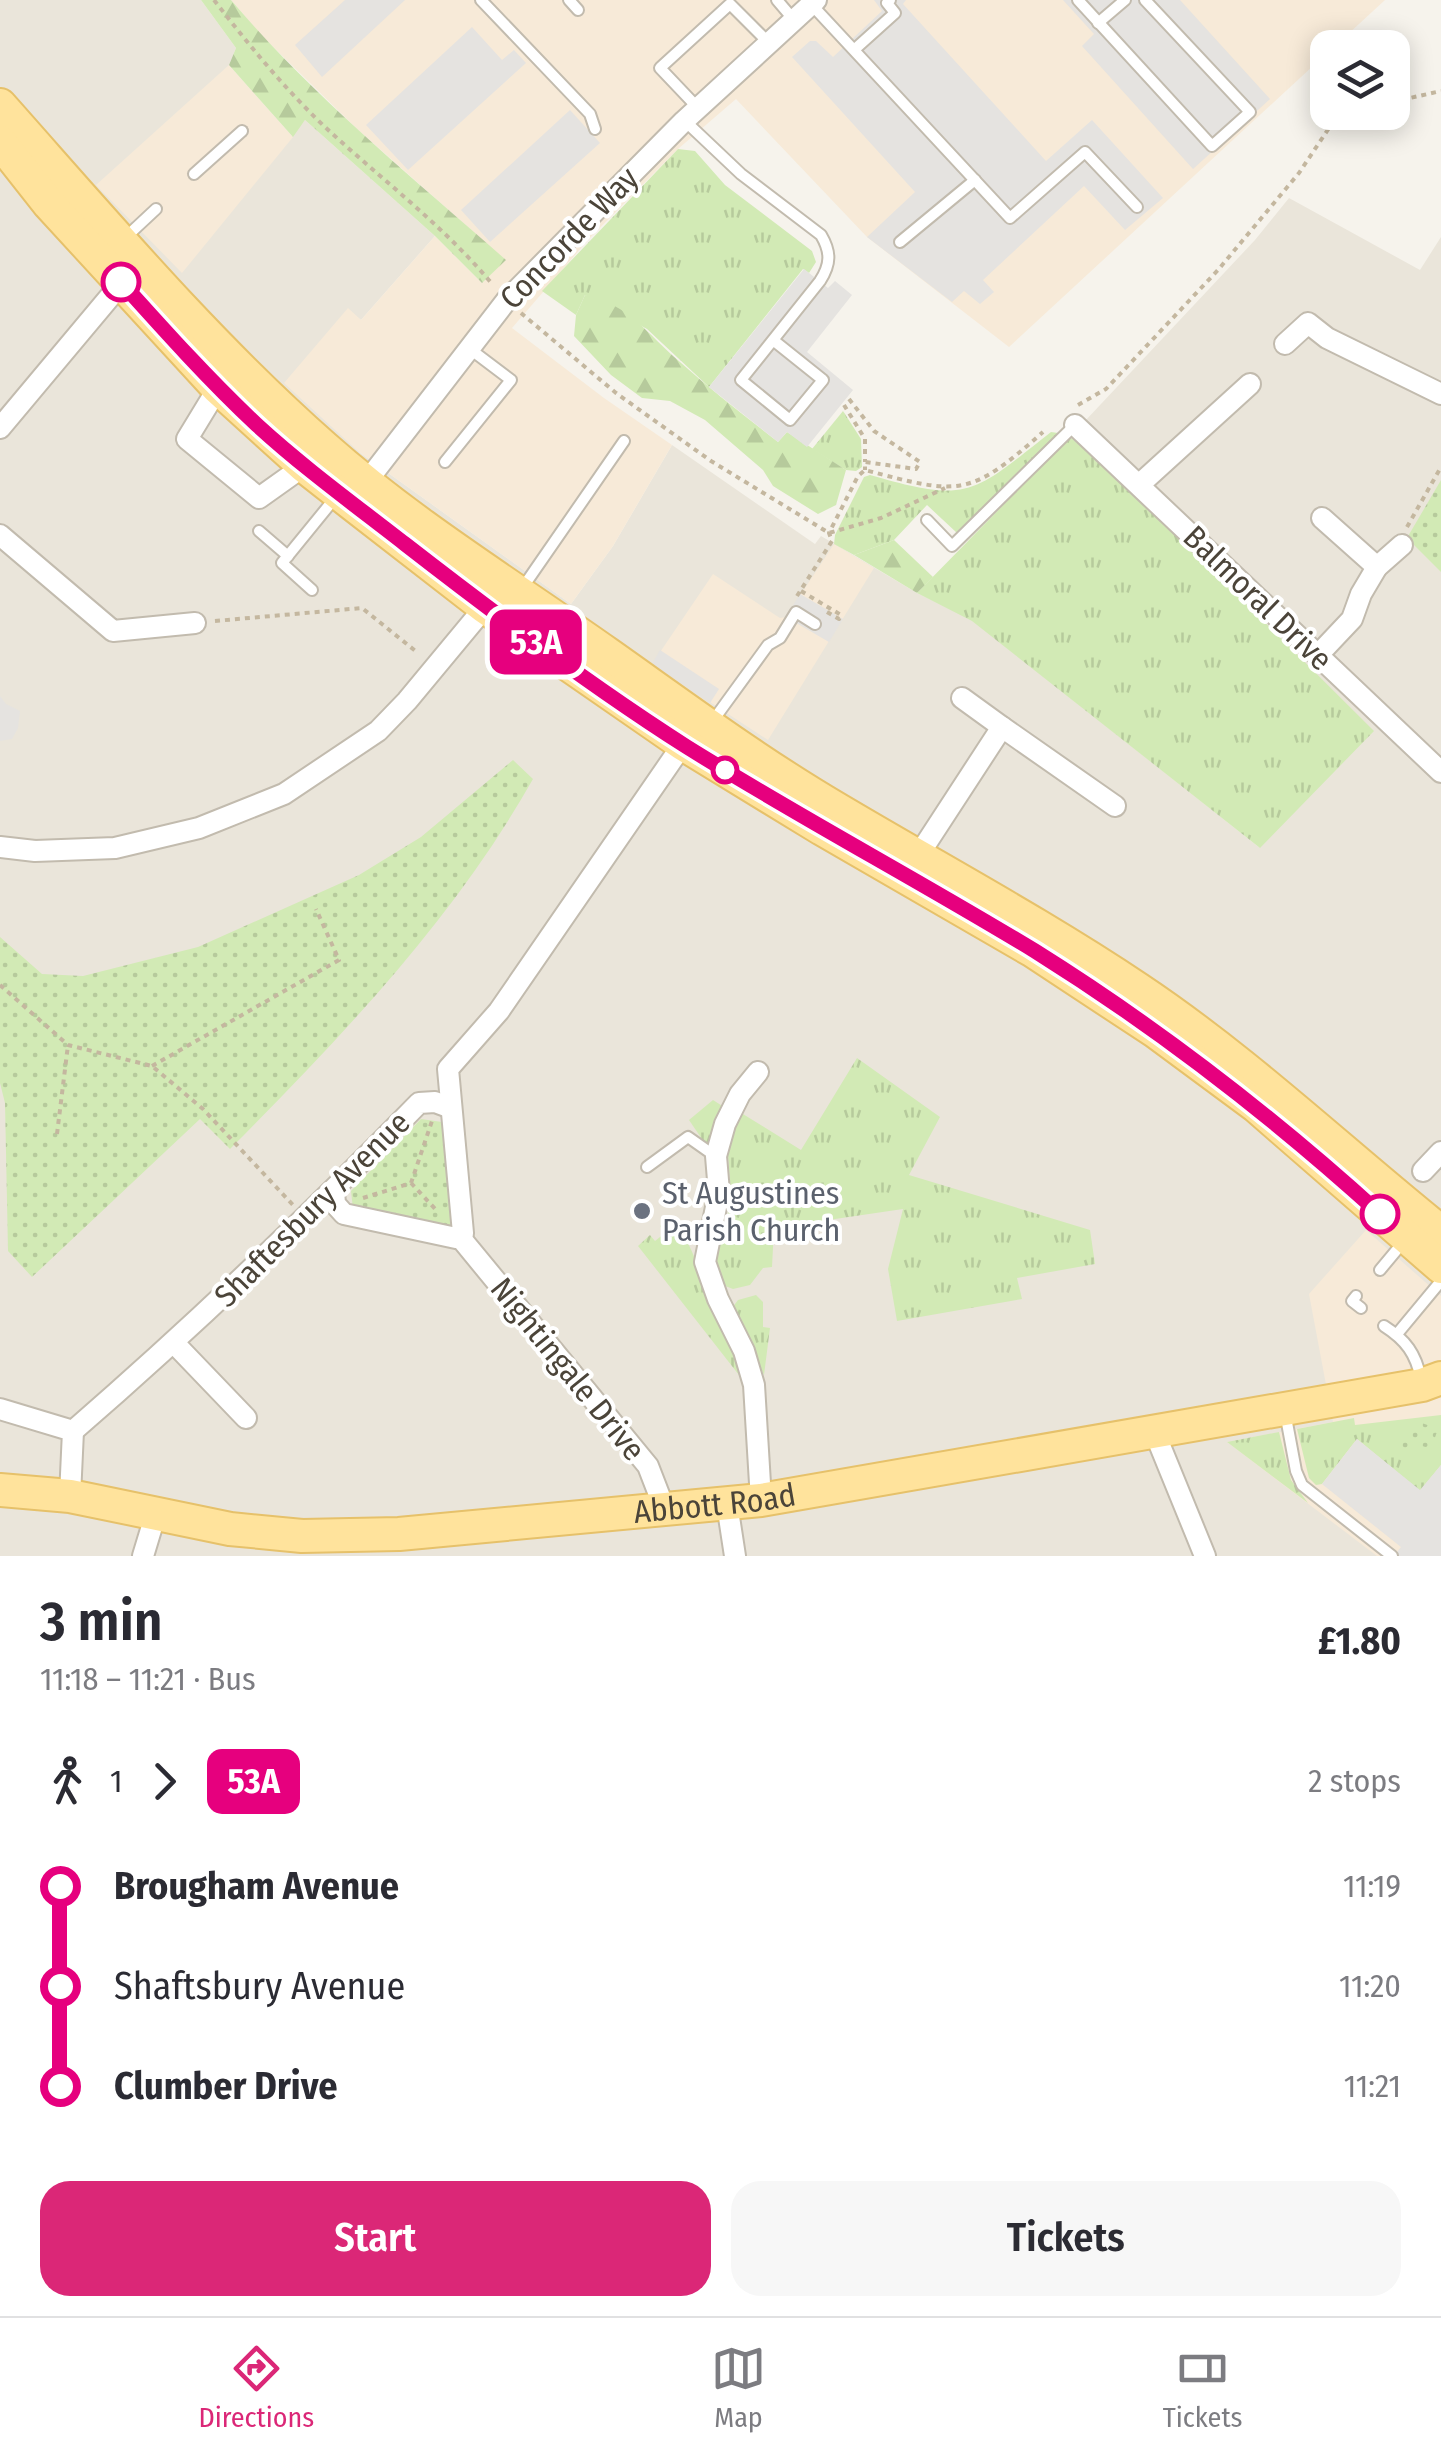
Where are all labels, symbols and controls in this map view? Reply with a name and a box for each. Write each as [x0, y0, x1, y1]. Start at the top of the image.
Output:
map controls [1310, 30, 1410, 130]
button: layers [1310, 30, 1410, 130]
street label: Concorde Way [492, 159, 647, 317]
unlabelled marker [102, 263, 140, 301]
street label: Balmoral Drive [1176, 518, 1340, 678]
line badge: 53A [478, 610, 594, 674]
text: 53A [510, 621, 562, 663]
unlabelled marker [712, 757, 738, 783]
street label: Shaftesbury Avenue [206, 1103, 418, 1315]
place label: St Augustines Parish Church [662, 1174, 840, 1249]
unlabelled marker [1361, 1195, 1399, 1233]
marker: St Augustines Parish Church [631, 1200, 653, 1222]
street label: Nightingale Drive [483, 1270, 653, 1468]
street label: Abbott Road [632, 1475, 798, 1531]
text: 3 min [40, 1589, 163, 1655]
text: £1.80 [1318, 1618, 1401, 1664]
text: 11:18 – 11:21 · Bus [40, 1660, 256, 1698]
icon: walk [40, 1754, 95, 1809]
icon: forward [137, 1754, 192, 1809]
text: 53A [227, 1760, 280, 1802]
text: 1 [110, 1762, 122, 1800]
text: 2 stops [1308, 1762, 1401, 1800]
text: Brougham Avenue [114, 1863, 399, 1909]
text: 11:19 [1343, 1867, 1401, 1905]
text: Shaftsbury Avenue [114, 1963, 405, 2009]
text: 11:20 [1339, 1967, 1401, 2005]
text: Clumber Drive [114, 2063, 338, 2109]
text: 11:21 [1344, 2067, 1401, 2105]
button: Start [40, 2181, 711, 2296]
button: Tickets [731, 2181, 1401, 2296]
tab: Directions [198, 2341, 314, 2434]
tab: Map [711, 2341, 766, 2434]
tab: Tickets [1163, 2341, 1243, 2434]

